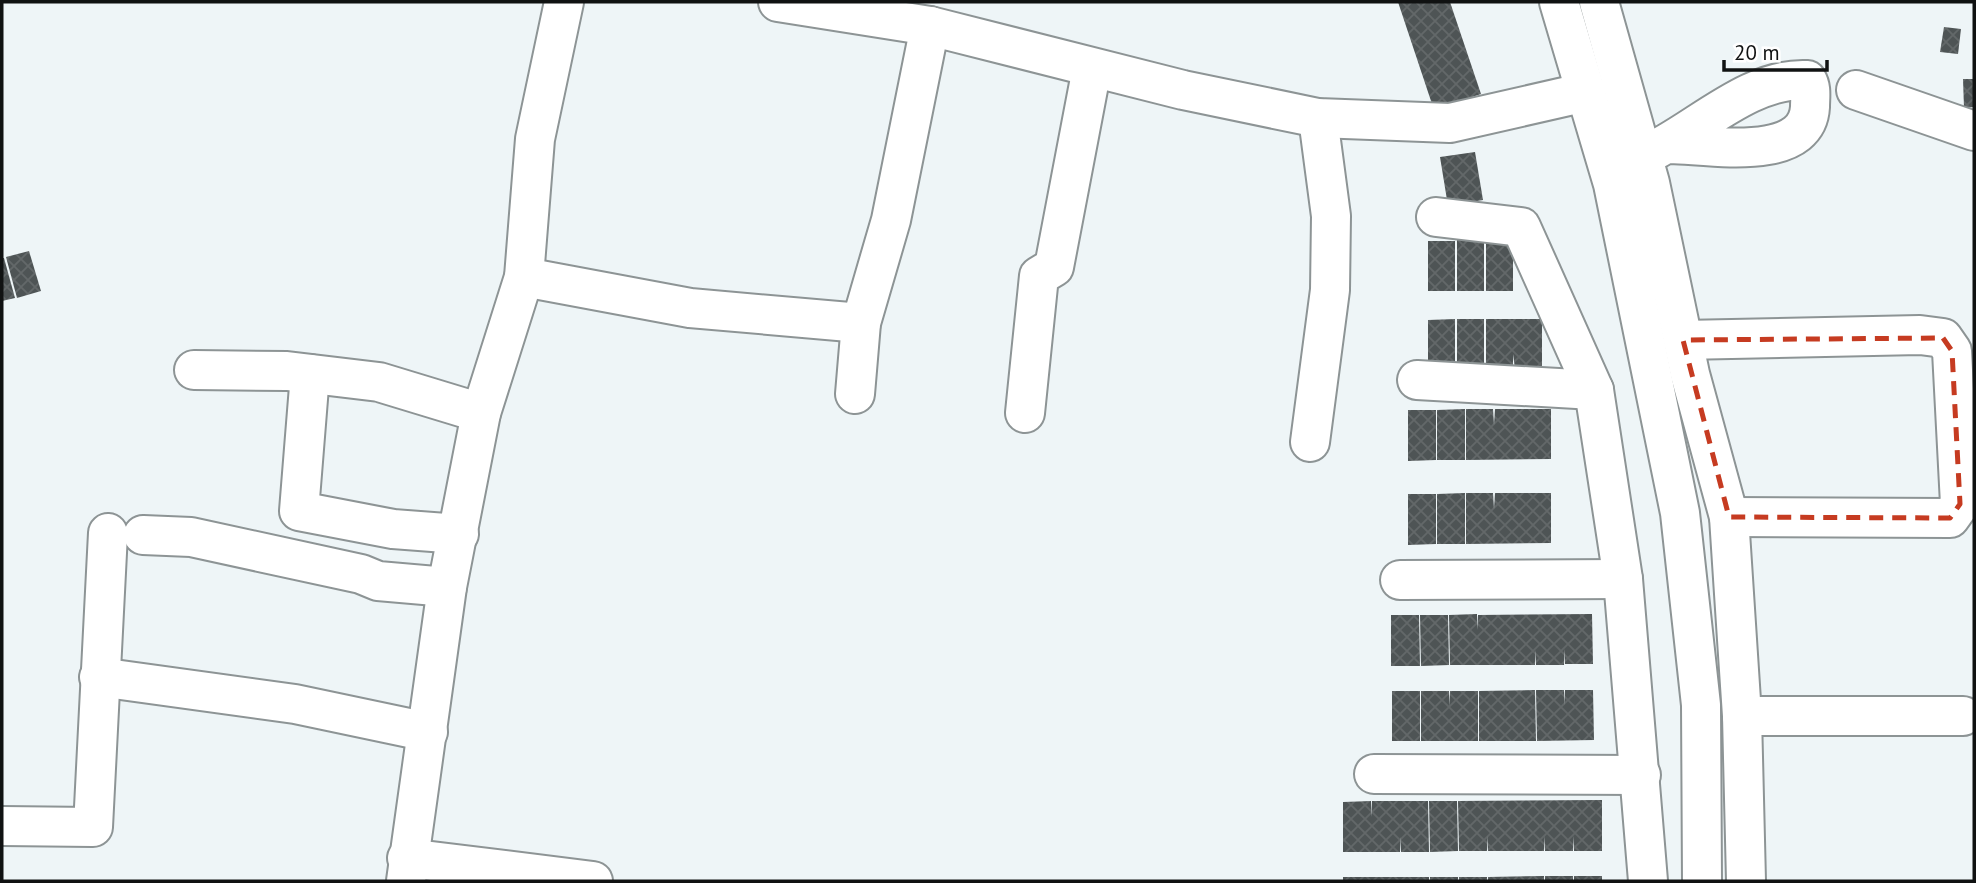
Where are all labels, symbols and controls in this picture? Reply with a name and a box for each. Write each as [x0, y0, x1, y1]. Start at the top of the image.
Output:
scale bar [1724, 28, 1827, 72]
text: 20 m [1734, 39, 1780, 66]

